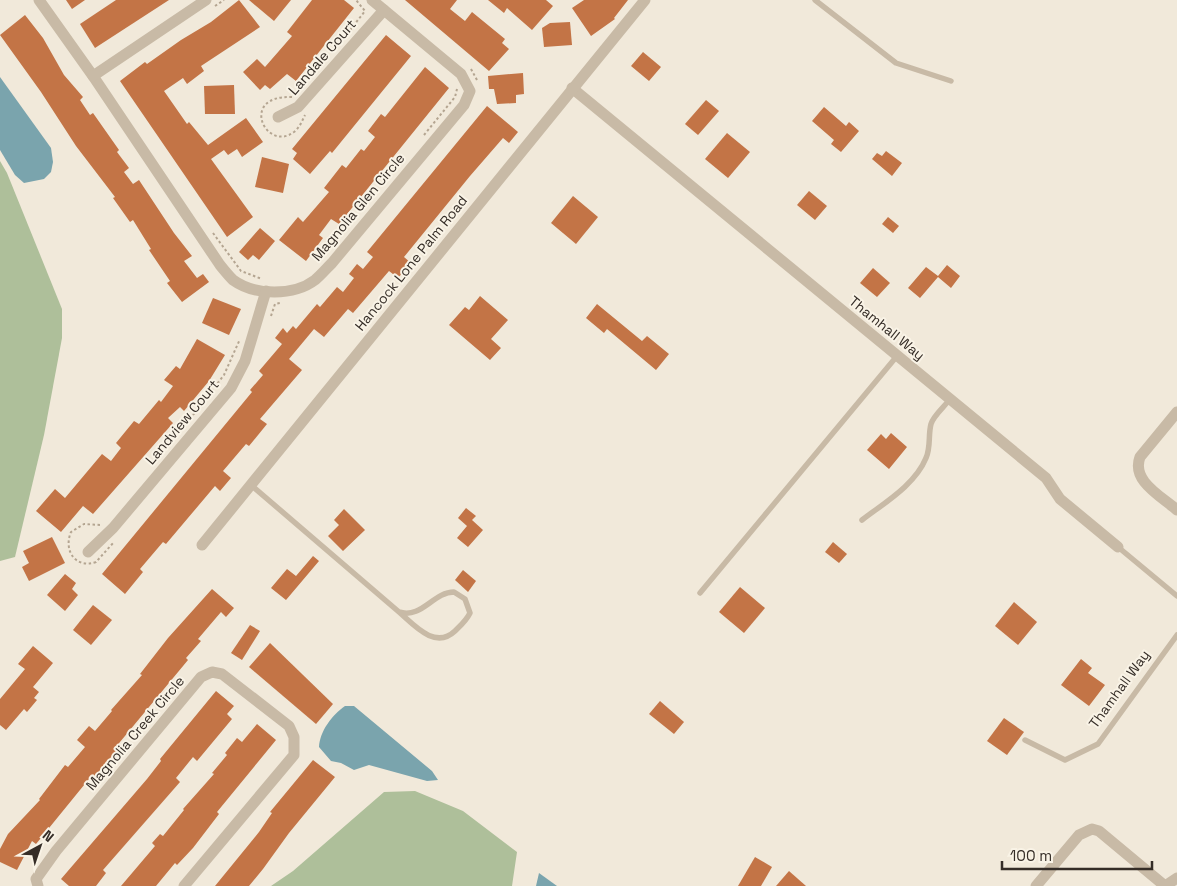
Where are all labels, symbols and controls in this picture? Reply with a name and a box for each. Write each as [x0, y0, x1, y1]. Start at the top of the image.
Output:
street label: Landale Court [284, 15, 360, 99]
street label: Magnolia Glen Circle [308, 149, 408, 265]
street label: Hancock Lone Palm Road [351, 192, 471, 334]
street label: Thamhall Way [845, 292, 929, 364]
street label: Landview Court [141, 376, 223, 468]
street label: Thamhall Way [1085, 646, 1153, 732]
street label: Magnolia Creek Circle [82, 672, 188, 794]
north arrow [15, 821, 65, 871]
text: N [39, 826, 58, 846]
scale bar [1002, 838, 1152, 870]
text: 100 m [1010, 846, 1052, 865]

